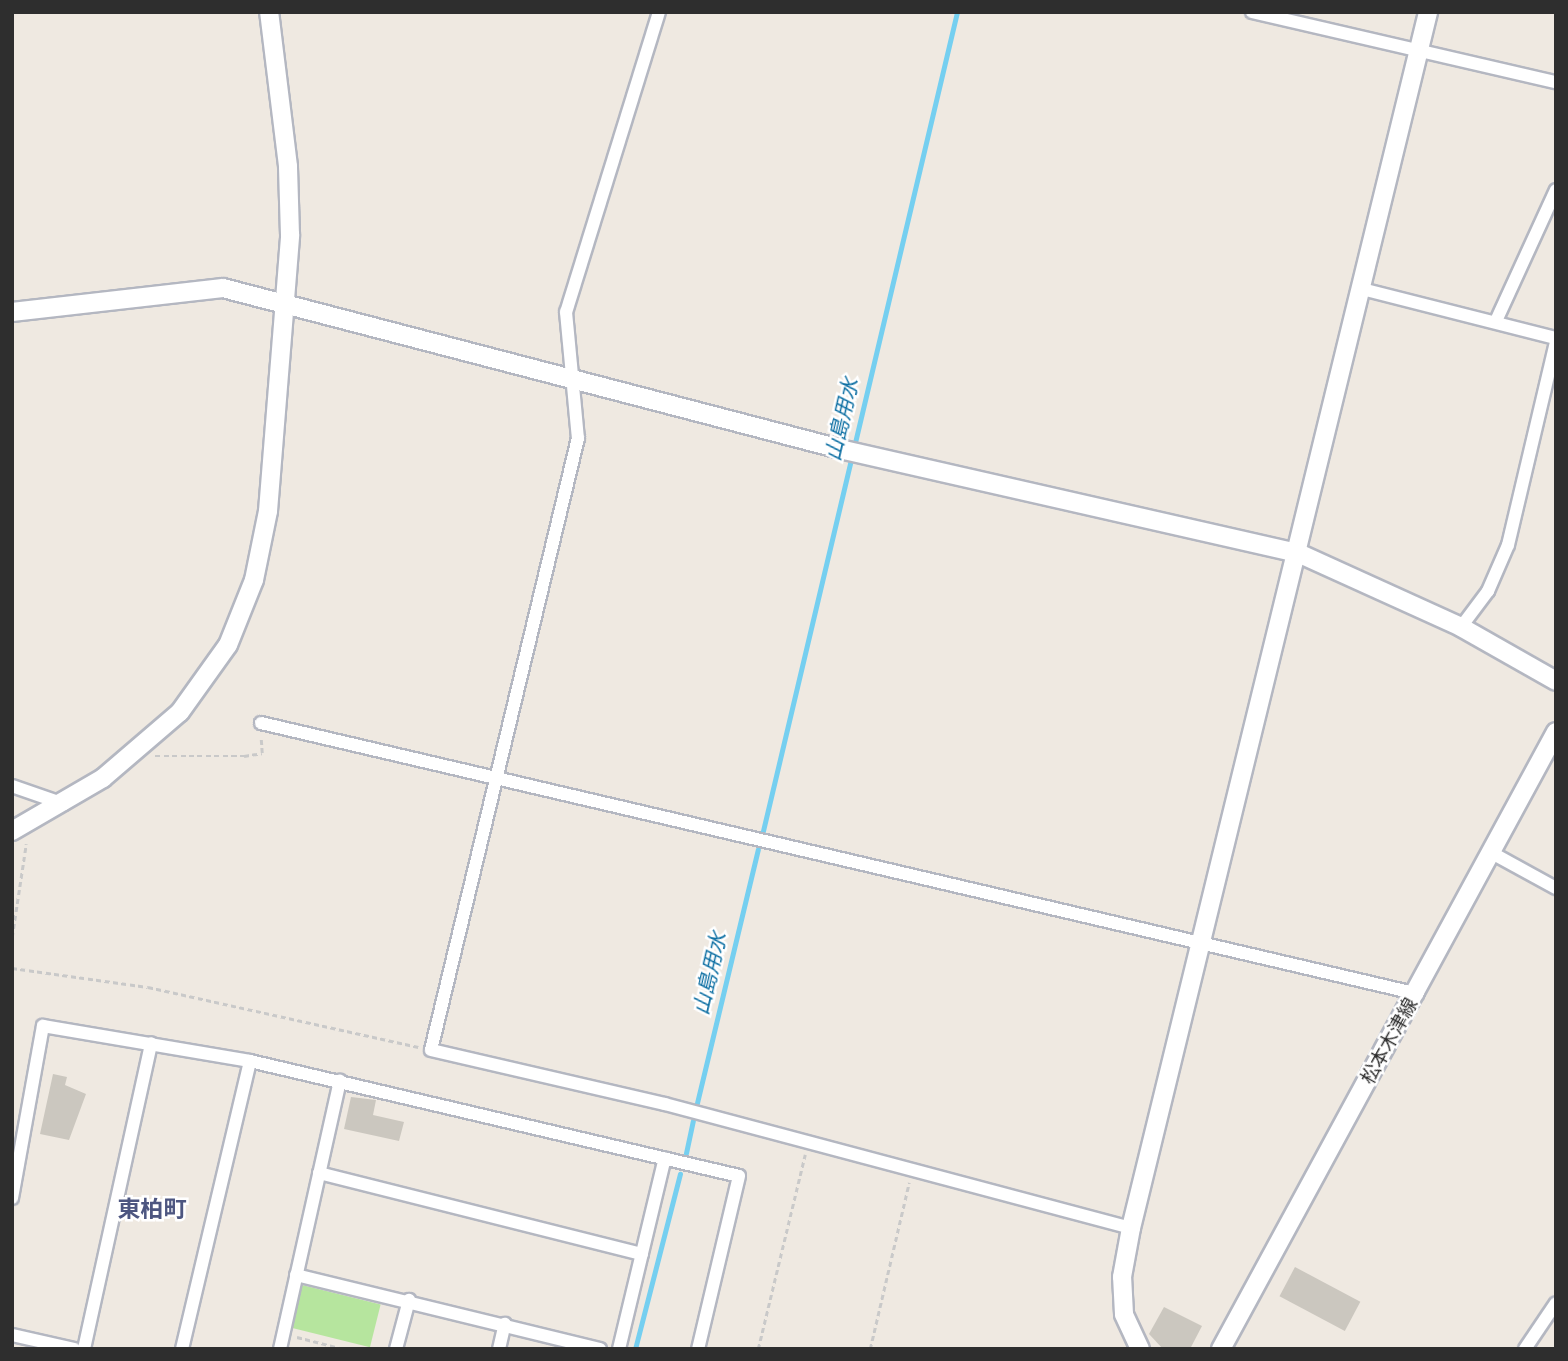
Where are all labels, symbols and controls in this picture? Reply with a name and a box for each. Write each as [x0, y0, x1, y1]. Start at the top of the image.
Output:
water label: 山島用水 [822, 376, 866, 464]
water label: 山島用水 [690, 930, 734, 1018]
street label: 松本木津線 [1358, 995, 1424, 1089]
district label: 東柏町 [118, 1198, 186, 1226]

